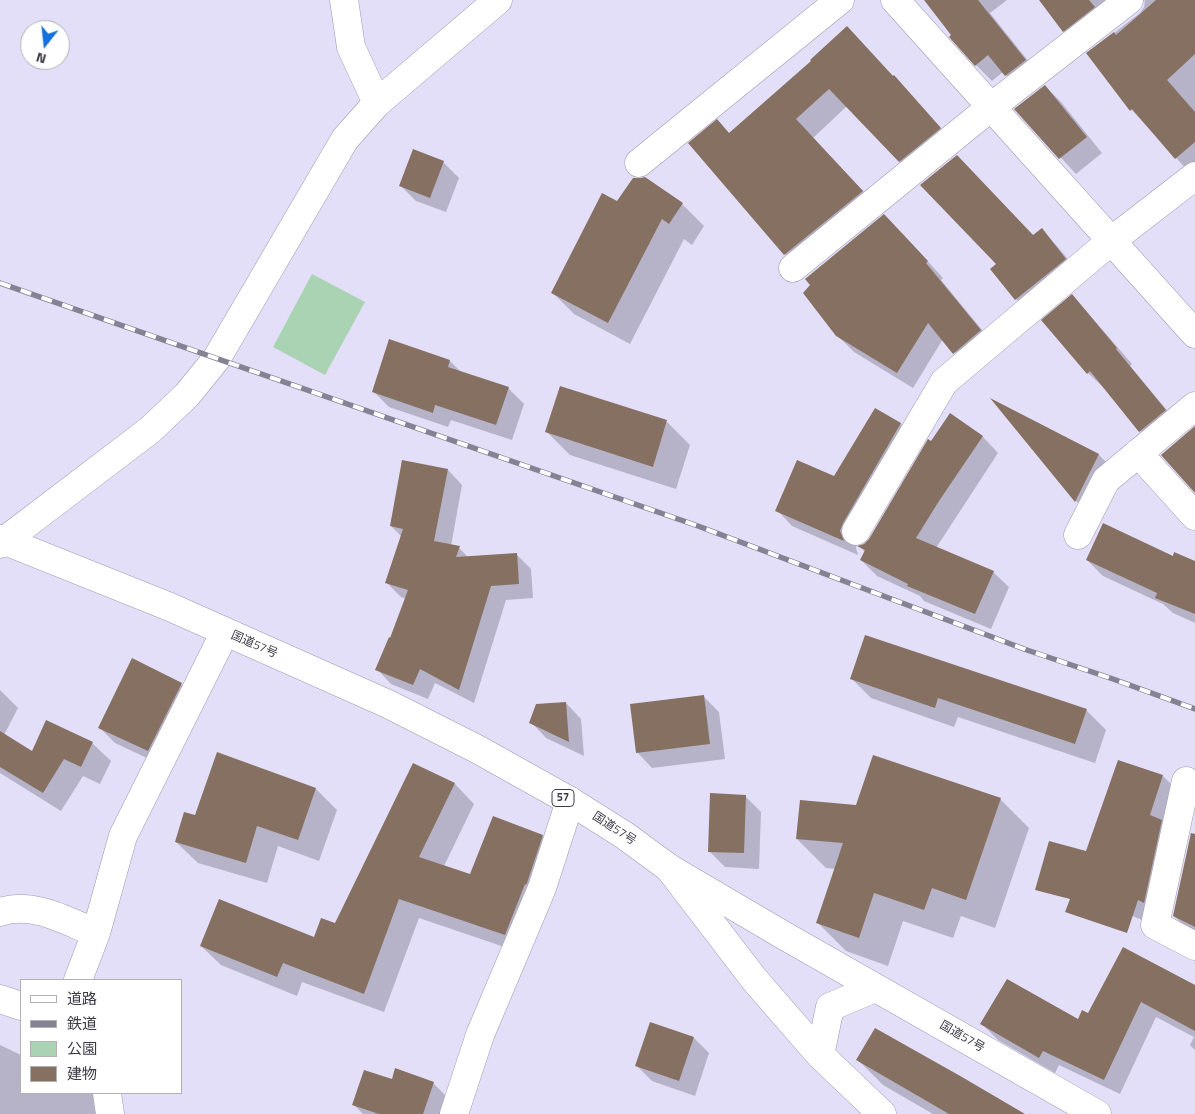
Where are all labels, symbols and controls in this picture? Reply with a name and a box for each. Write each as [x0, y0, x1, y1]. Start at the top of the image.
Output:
north arrow [20, 20, 70, 70]
text: N [33, 48, 49, 70]
street label: 国道57号 [228, 628, 280, 662]
road number: 57 [552, 790, 574, 806]
street label: 国道57号 [589, 809, 639, 849]
legend [20, 979, 182, 1094]
text: 道路 [67, 987, 97, 1010]
text: 鉄道 [67, 1012, 97, 1035]
street label: 国道57号 [937, 1018, 987, 1056]
text: 公園 [67, 1037, 97, 1060]
text: 建物 [67, 1062, 97, 1085]

